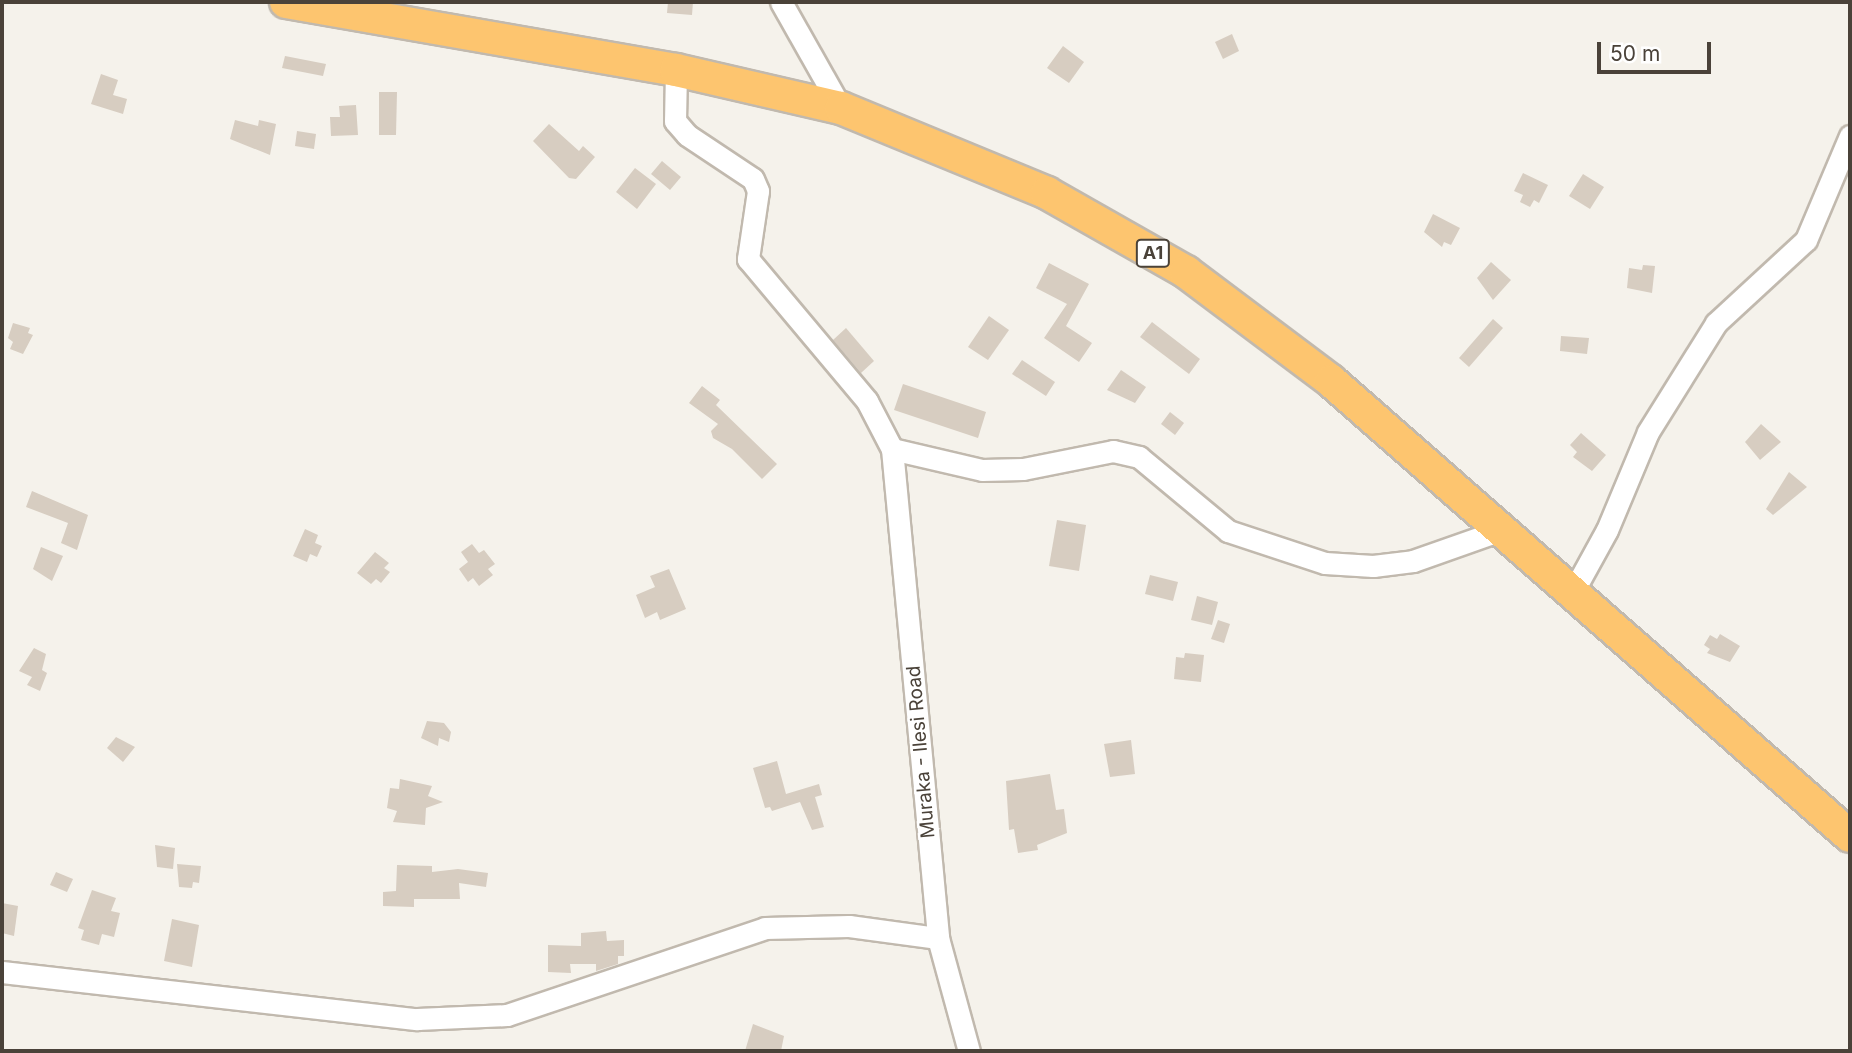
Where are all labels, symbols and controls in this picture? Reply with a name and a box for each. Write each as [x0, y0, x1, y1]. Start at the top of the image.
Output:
scale bar [1600, 28, 1714, 72]
text: 50 m [1610, 41, 1660, 66]
road number: A1 [1136, 239, 1170, 268]
street label: Muraka - Ilesi Road [902, 665, 940, 839]

